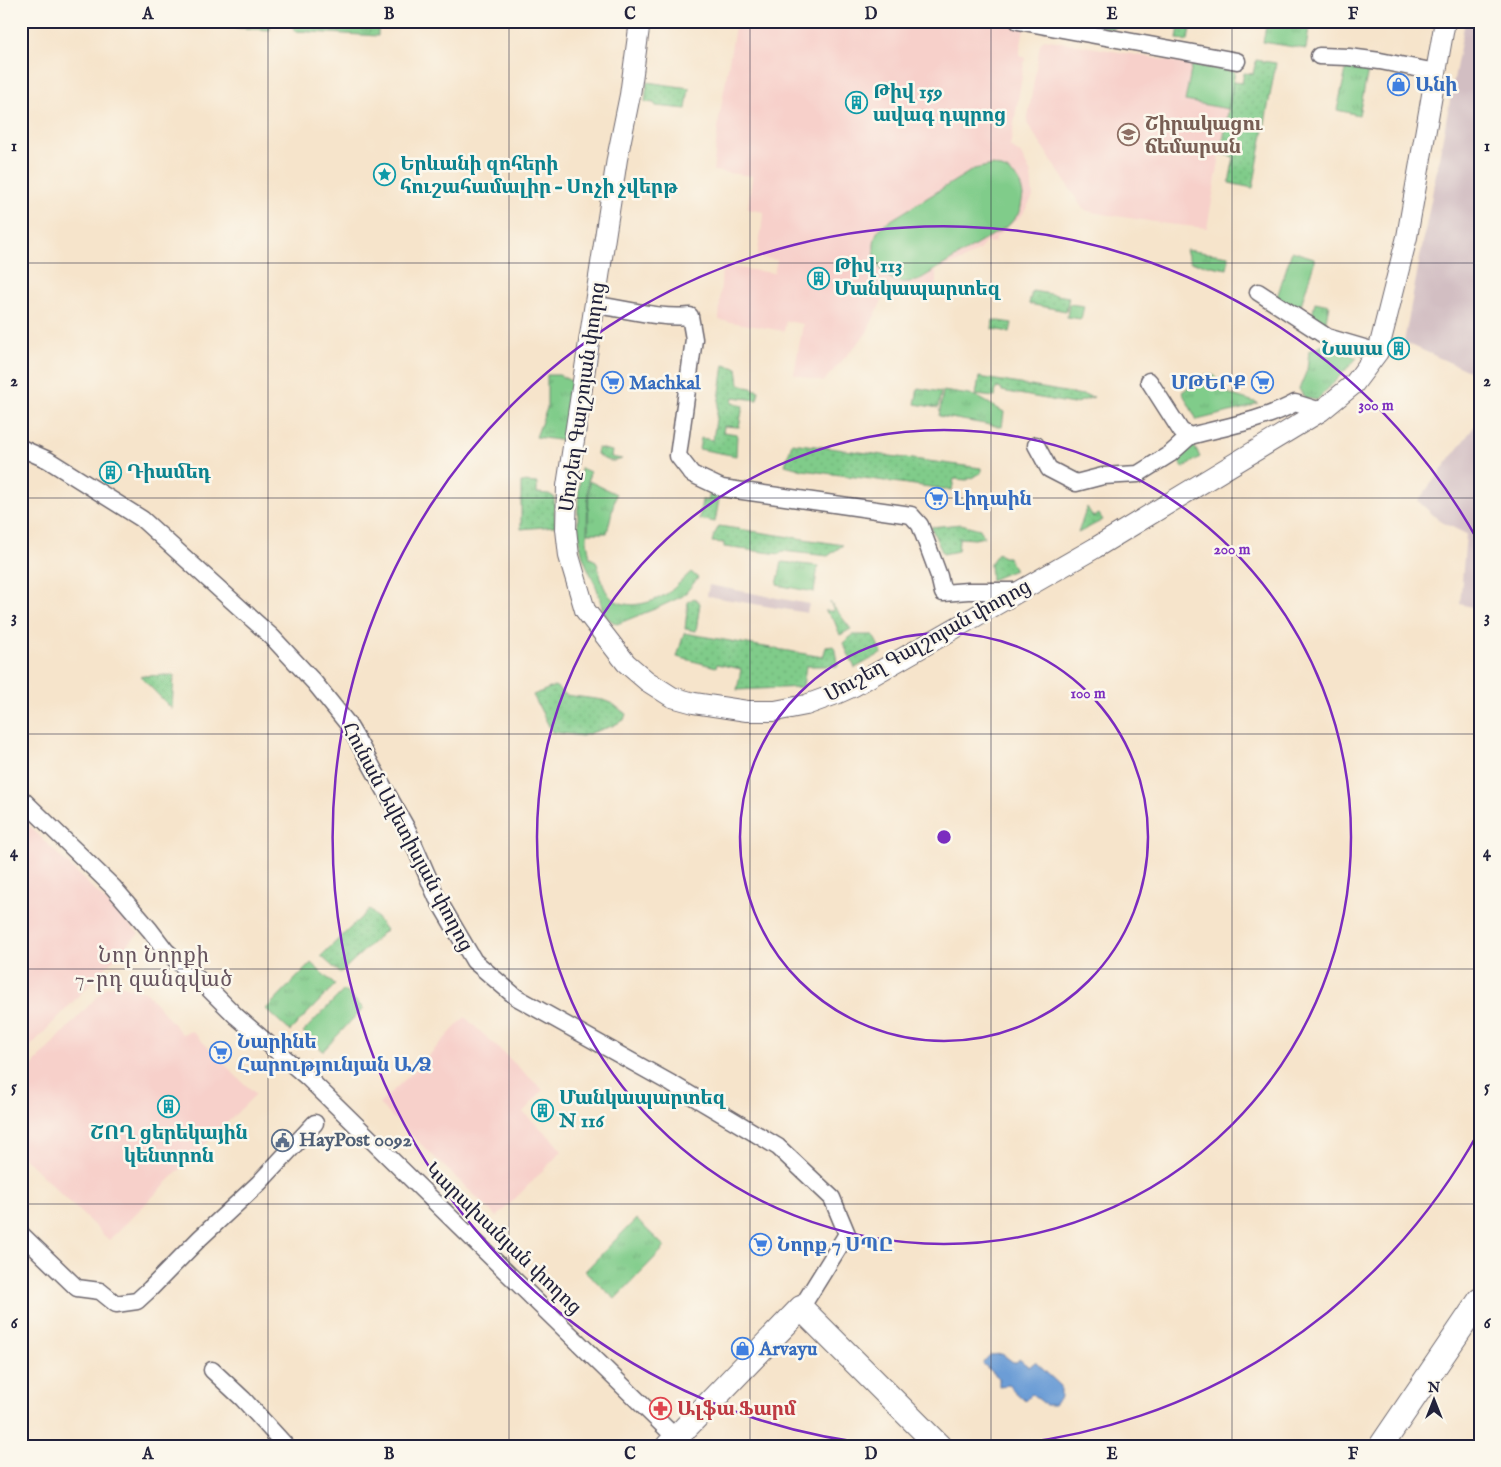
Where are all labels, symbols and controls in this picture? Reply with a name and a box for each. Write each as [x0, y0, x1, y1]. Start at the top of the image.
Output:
text: A [142, 5, 155, 25]
text: B [384, 5, 395, 25]
text: C [624, 5, 636, 25]
text: D [865, 5, 878, 25]
text: E [1106, 5, 1118, 25]
text: F [1348, 5, 1359, 25]
shop icon: Անի [1387, 73, 1411, 97]
place label: Անի [1415, 73, 1457, 98]
place label: Թիվ 159 ավագ դպրոց [873, 80, 1006, 128]
building icon: Թիվ 159 ավագ դպրոց [845, 91, 869, 115]
place label: Շիրակացու ճեմարան [1145, 112, 1263, 160]
school or university icon: Շիրակացու ճեմարան [1117, 123, 1141, 147]
text: 1 [11, 137, 17, 157]
text: 1 [1484, 137, 1490, 157]
place label: Երևանի զոհերի հուշահամալիր – Սոչի չվերթ [400, 152, 678, 200]
place icon: Երևանի զոհերի հուշահամալիր – Սոչի չվերթ [372, 163, 396, 187]
place label: Թիվ 113 Մանկապարտեզ [834, 254, 1001, 302]
building icon: Թիվ 113 Մանկապարտեզ [806, 266, 830, 290]
street label: Մուշեղ Գալշոյան փողոց [555, 281, 611, 513]
place label: Նասա [1322, 337, 1383, 362]
building icon: Նասա [1387, 337, 1411, 361]
supermarket icon: Machkal [601, 371, 625, 395]
place label: Machkal [629, 371, 701, 396]
place label: ՄԹԵՐՔ [1171, 371, 1246, 396]
supermarket icon: ՄԹԵՐՔ [1250, 371, 1274, 395]
text: 2 [10, 372, 18, 392]
text: 2 [1483, 372, 1491, 392]
text: 300 m [1358, 396, 1394, 415]
building icon: Դիամեդ [99, 460, 123, 484]
place label: Դիամեդ [127, 460, 212, 485]
supermarket icon: Լիդաին [925, 487, 949, 511]
place label: Լիդաին [953, 487, 1032, 512]
text: 200 m [1214, 540, 1251, 559]
street label: Մուշեղ Գալշոյան փողոց [821, 574, 1035, 708]
text: 3 [11, 608, 17, 628]
text: 3 [1484, 608, 1490, 628]
text: 100 m [1070, 684, 1106, 703]
street label: Հունան Ավետիսյան փողոց [336, 718, 478, 956]
centre of rings [935, 828, 953, 846]
text: 4 [10, 843, 19, 863]
text: 4 [1483, 843, 1492, 863]
district label: Նոր Նորքի 7-րդ զանգված [75, 943, 233, 994]
place label: Նարինե Հարությունյան Ա/Ձ [237, 1030, 432, 1078]
supermarket icon: Նարինե Հարությունյան Ա/Ձ [209, 1041, 233, 1065]
text: 5 [11, 1078, 17, 1098]
text: 5 [1484, 1078, 1490, 1098]
place label: Մանկապարտեզ N 116 [558, 1086, 726, 1134]
building icon: ՇՈՂ ցերեկային կենտրոն [157, 1095, 181, 1119]
building icon: Մանկապարտեզ N 116 [531, 1098, 555, 1122]
place label: ՇՈՂ ցերեկային կենտրոն [90, 1121, 248, 1169]
public building icon: HayPost 0092 [271, 1128, 295, 1152]
place label: HayPost 0092 [299, 1128, 413, 1153]
street label: Կարախանյան փողոց [419, 1158, 587, 1320]
supermarket icon: Նորք 7 ՍՊԸ [749, 1233, 773, 1257]
place label: Նորք 7 ՍՊԸ [777, 1233, 893, 1258]
text: 6 [11, 1314, 19, 1334]
text: 6 [1484, 1314, 1492, 1334]
shop icon: Arvayu [731, 1337, 755, 1361]
place label: Arvayu [758, 1337, 818, 1362]
north arrow [1408, 1374, 1458, 1424]
text: N [1427, 1379, 1440, 1397]
pharmacy icon: Ալֆա Ֆարմ [649, 1397, 673, 1421]
place label: Ալֆա Ֆարմ [677, 1397, 797, 1422]
text: A [142, 1445, 155, 1465]
text: B [384, 1445, 395, 1465]
text: C [624, 1445, 636, 1465]
text: D [865, 1445, 878, 1465]
text: E [1106, 1445, 1118, 1465]
text: F [1348, 1445, 1359, 1465]

